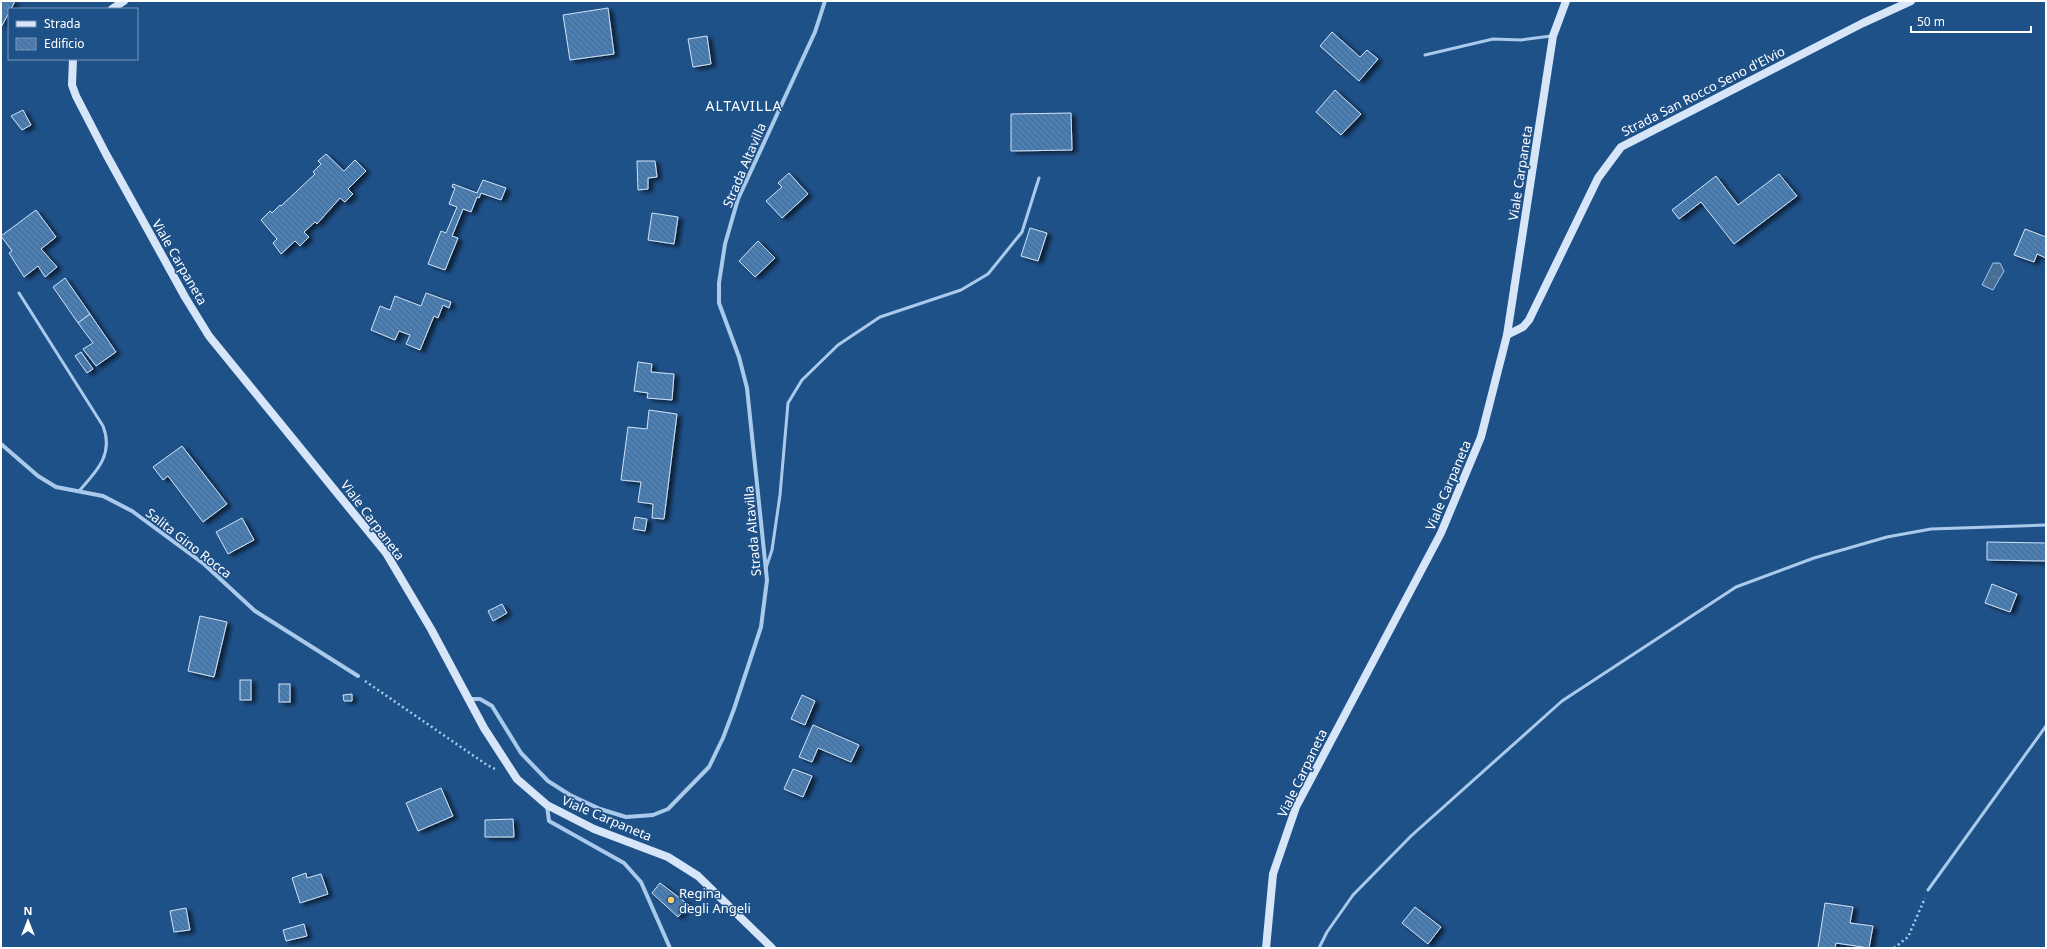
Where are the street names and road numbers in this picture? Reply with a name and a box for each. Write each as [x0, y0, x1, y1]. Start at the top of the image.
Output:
street label: Strada San Rocco Seno d'Elvio [1618, 42, 1788, 140]
street label: Strada Altavilla [718, 120, 770, 210]
street label: Viale Carpaneta [1504, 124, 1536, 222]
street label: Viale Carpaneta [148, 216, 212, 308]
street label: Viale Carpaneta [1421, 437, 1475, 533]
street label: Viale Carpaneta [337, 476, 409, 564]
street label: Strada Altavilla [739, 485, 765, 577]
street label: Salita Gino Rocca [142, 504, 236, 582]
street label: Viale Carpaneta [1273, 726, 1331, 820]
street label: Viale Carpaneta [559, 791, 655, 845]

